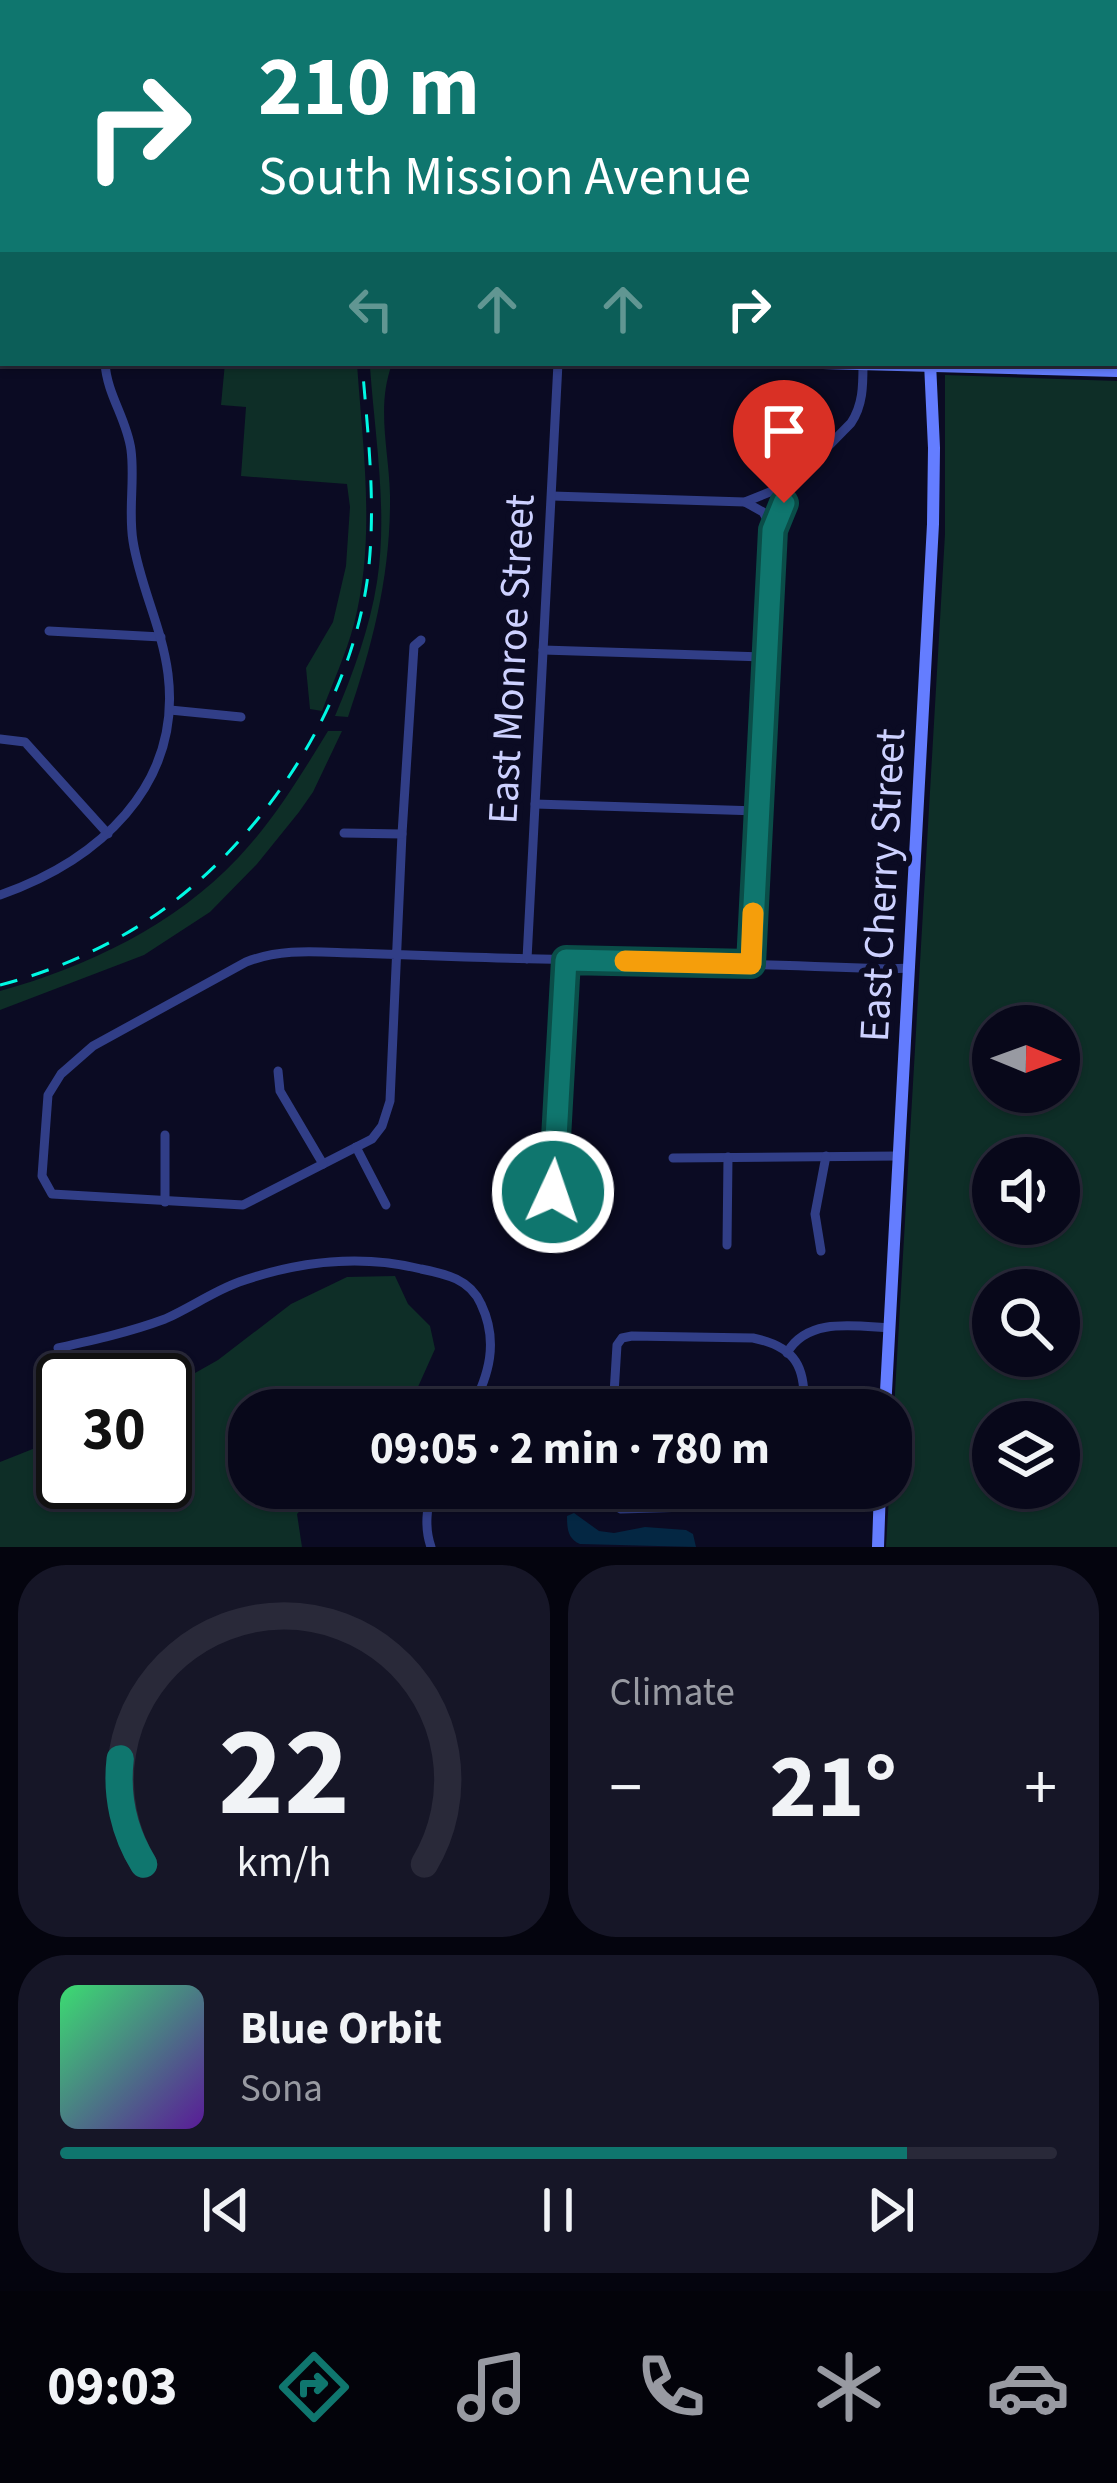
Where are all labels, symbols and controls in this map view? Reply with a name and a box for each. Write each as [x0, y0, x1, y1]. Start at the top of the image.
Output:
text: 210 m [258, 28, 480, 148]
icon: right [60, 48, 216, 204]
text: South Mission Avenue [258, 139, 751, 216]
icon: left [338, 276, 404, 342]
icon: ahead [464, 276, 530, 342]
icon: ahead [590, 276, 656, 342]
icon: right [716, 276, 782, 342]
pin [733, 380, 835, 503]
icon: arrive [751, 398, 817, 464]
street label: East Monroe Street [473, 493, 551, 826]
street label: East Cherry Street [845, 727, 921, 1043]
north arrow [972, 1005, 1080, 1113]
map controls [972, 1005, 1080, 1509]
position arrow [490, 1129, 616, 1255]
button: sound [972, 1137, 1080, 1245]
button: search [972, 1269, 1080, 1377]
speed limit sign: 30 [36, 1353, 192, 1509]
button: layers [972, 1401, 1080, 1509]
text: 09:05 · 2 min · 780 m [370, 1417, 770, 1481]
text: Climate [610, 1665, 735, 1721]
text: 22 [218, 1685, 350, 1863]
text: 21° [769, 1724, 897, 1852]
text: − [610, 1741, 642, 1835]
text: + [1024, 1741, 1057, 1835]
text: km/h [236, 1832, 331, 1893]
text: Blue Orbit [240, 1997, 442, 2061]
text: Sona [240, 2061, 323, 2117]
icon: previous [193, 2177, 259, 2243]
icon: pause [525, 2177, 591, 2243]
icon: next [858, 2177, 924, 2243]
icon: directions [272, 2345, 356, 2429]
icon: music [450, 2345, 534, 2429]
icon: phone [629, 2345, 713, 2429]
icon: climate [807, 2345, 891, 2429]
icon: car [986, 2345, 1070, 2429]
text: 09:03 [47, 2349, 177, 2426]

